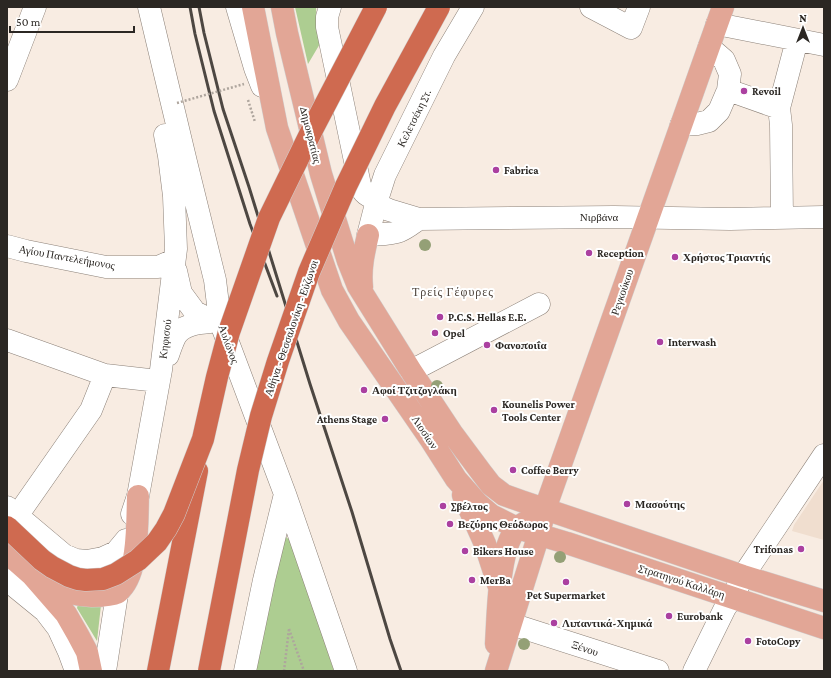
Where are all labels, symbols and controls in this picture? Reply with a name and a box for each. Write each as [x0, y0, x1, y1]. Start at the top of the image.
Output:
scale bar [10, 8, 134, 34]
north arrow [783, 8, 823, 48]
text: N [799, 12, 807, 24]
text: 50 m [16, 15, 41, 29]
place label: Revoil [752, 85, 782, 97]
marker: Revoil [739, 86, 749, 96]
street label: Κελετσέκη Στ. [395, 87, 433, 149]
street label: Δημοκρατίας [297, 105, 324, 166]
place label: Fabrica [504, 164, 539, 176]
marker: Fabrica [491, 165, 501, 175]
street label: Νιρβάνα [580, 211, 618, 223]
street label: Αγίου Παντελεήμονος [18, 243, 117, 272]
place label: Reception [597, 247, 645, 259]
marker: Reception [584, 248, 594, 258]
place label: Χρήστος Τριαντής [683, 251, 770, 264]
marker: Χρήστος Τριαντής [670, 252, 680, 262]
street label: Αθήνα - Θεσσαλονίκη - Εύζωνοι [262, 258, 321, 398]
street label: Ρεγκούκου [608, 267, 636, 317]
district label: Τρείς Γέφυρες [412, 285, 494, 299]
place label: P.C.S. Hellas E.E. [448, 311, 527, 323]
marker: P.C.S. Hellas E.E. [435, 312, 445, 322]
street label: Κηφισού [157, 318, 173, 360]
street label: Αυλώνος [216, 323, 242, 366]
place label: Opel [443, 327, 466, 339]
marker: Opel [430, 328, 440, 338]
place label: Interwash [668, 336, 717, 348]
marker: Interwash [655, 337, 665, 347]
place label: Φανοποιΐα [495, 339, 547, 351]
marker: Φανοποιΐα [482, 340, 492, 350]
place label: Αφοί Τζιτζογλάκη [372, 384, 457, 397]
marker: Αφοί Τζιτζογλάκη [359, 385, 369, 395]
place label: Kounelis Power Tools Center [502, 398, 575, 423]
marker: Kounelis Power Tools Center [489, 405, 499, 415]
place label: Athens Stage [316, 413, 377, 425]
street label: Λιοσίων [410, 413, 440, 451]
marker: Athens Stage [380, 414, 390, 424]
place label: Coffee Berry [521, 464, 579, 476]
marker: Coffee Berry [508, 465, 518, 475]
place label: Μασούτης [635, 498, 685, 511]
marker: Μασούτης [622, 499, 632, 509]
place label: Σβέλτος [451, 500, 488, 513]
marker: Σβέλτος [438, 501, 448, 511]
place label: Βεζύρης Θεόδωρος [458, 518, 548, 531]
marker: Βεζύρης Θεόδωρος [445, 519, 455, 529]
place label: Trifonas [753, 543, 794, 555]
marker: Trifonas [796, 544, 806, 554]
place label: Bikers House [473, 545, 534, 557]
marker: Bikers House [460, 546, 470, 556]
street label: Στρατηγού Καλλάρη [637, 561, 727, 601]
place label: MerBa [480, 574, 512, 586]
marker: MerBa [467, 575, 477, 585]
marker: Pet Supermarket [561, 577, 571, 587]
place label: Pet Supermarket [527, 589, 605, 601]
place label: Eurobank [677, 610, 724, 622]
marker: Eurobank [664, 611, 674, 621]
place label: Λιπαντικά-Χημικά [562, 617, 653, 630]
marker: Λιπαντικά-Χημικά [549, 618, 559, 628]
place label: FotoCopy [756, 635, 801, 647]
marker: FotoCopy [743, 636, 753, 646]
street label: Ξένου [570, 638, 601, 658]

